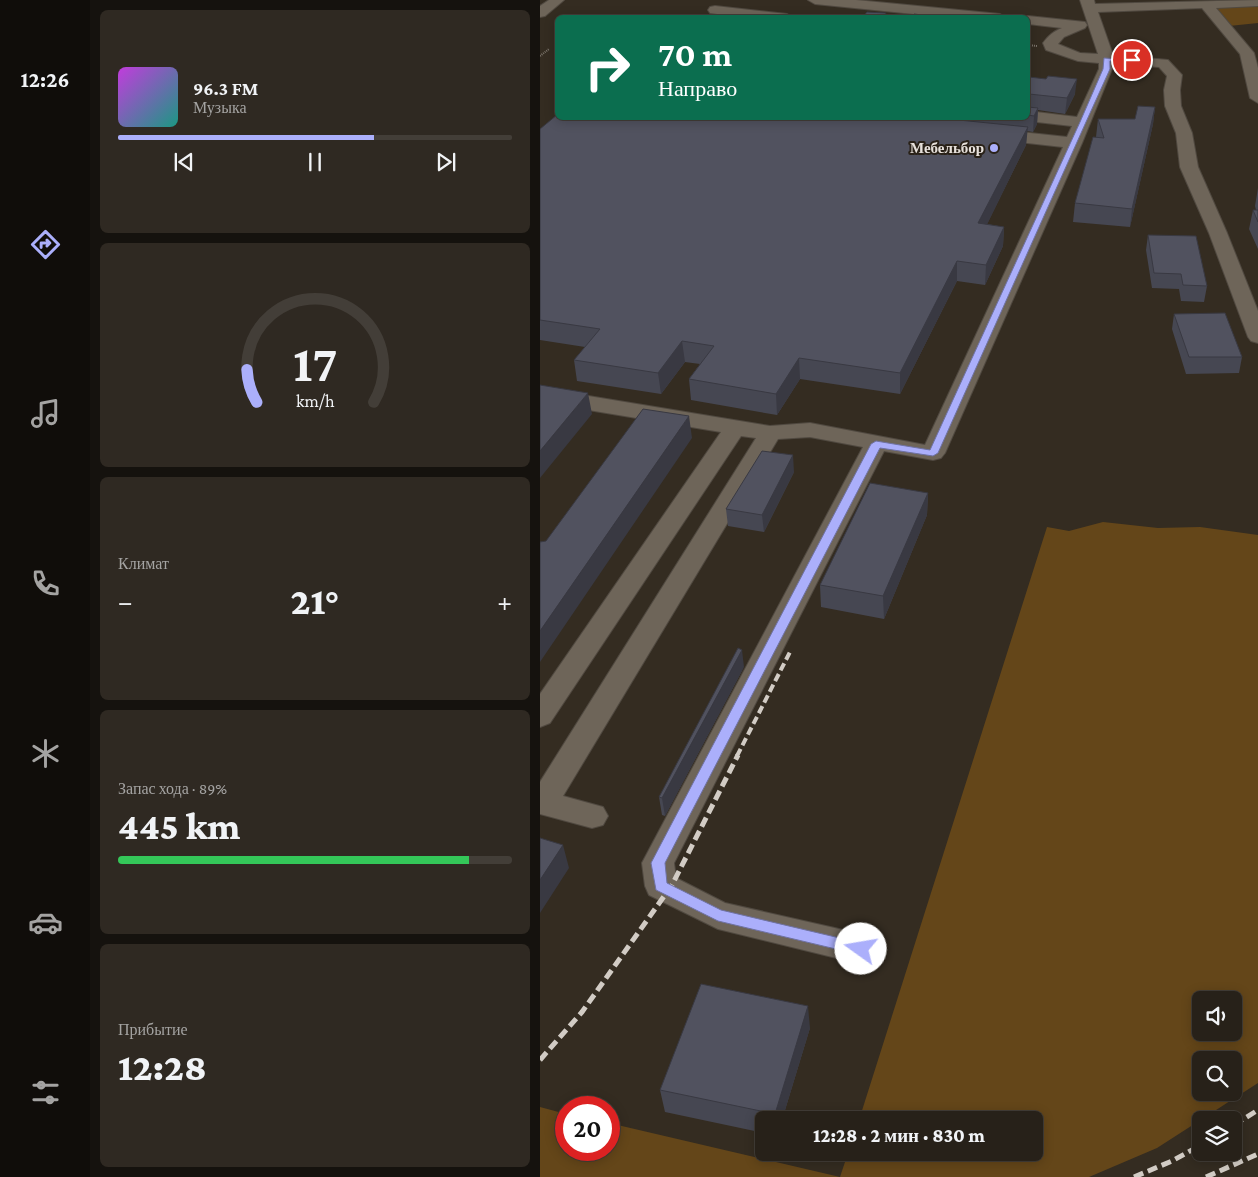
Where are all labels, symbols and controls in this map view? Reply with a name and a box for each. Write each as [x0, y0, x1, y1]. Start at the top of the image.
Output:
icon: right [575, 35, 640, 100]
text: 70 m [658, 35, 732, 74]
pin [1111, 39, 1153, 81]
icon: arrive [1118, 46, 1146, 74]
text: 12:26 [21, 67, 69, 92]
text: Направо [658, 76, 737, 101]
text: 96.3 FM [193, 78, 258, 99]
text: Музыка [193, 99, 247, 116]
place label: Мебельбор [910, 140, 984, 156]
marker: Мебельбор [988, 142, 1000, 154]
icon: previous [170, 148, 198, 176]
icon: pause [301, 148, 329, 176]
icon: next [432, 148, 460, 176]
icon: directions [28, 227, 63, 262]
text: 17 [293, 334, 337, 392]
text: km/h [296, 391, 335, 411]
icon: music [28, 396, 63, 431]
text: Климат [118, 555, 169, 572]
icon: phone [28, 566, 63, 601]
text: 21° [291, 580, 339, 622]
text: − [118, 586, 133, 617]
text: + [497, 586, 512, 617]
icon: climate [28, 736, 63, 771]
text: Запас хода · 89% [118, 780, 227, 797]
text: 445 km [118, 805, 240, 847]
icon: car [28, 905, 63, 940]
position arrow [834, 922, 886, 974]
map controls [1192, 991, 1242, 1161]
button: sound [1192, 991, 1242, 1041]
text: Прибытие [118, 1021, 188, 1038]
text: 12:28 [118, 1046, 207, 1088]
button: search [1192, 1051, 1242, 1101]
icon: filters [28, 1075, 63, 1110]
speed limit sign: 20 [555, 1096, 620, 1161]
button: layers [1192, 1111, 1242, 1161]
text: 12:28 · 2 мин · 830 m [813, 1125, 985, 1146]

